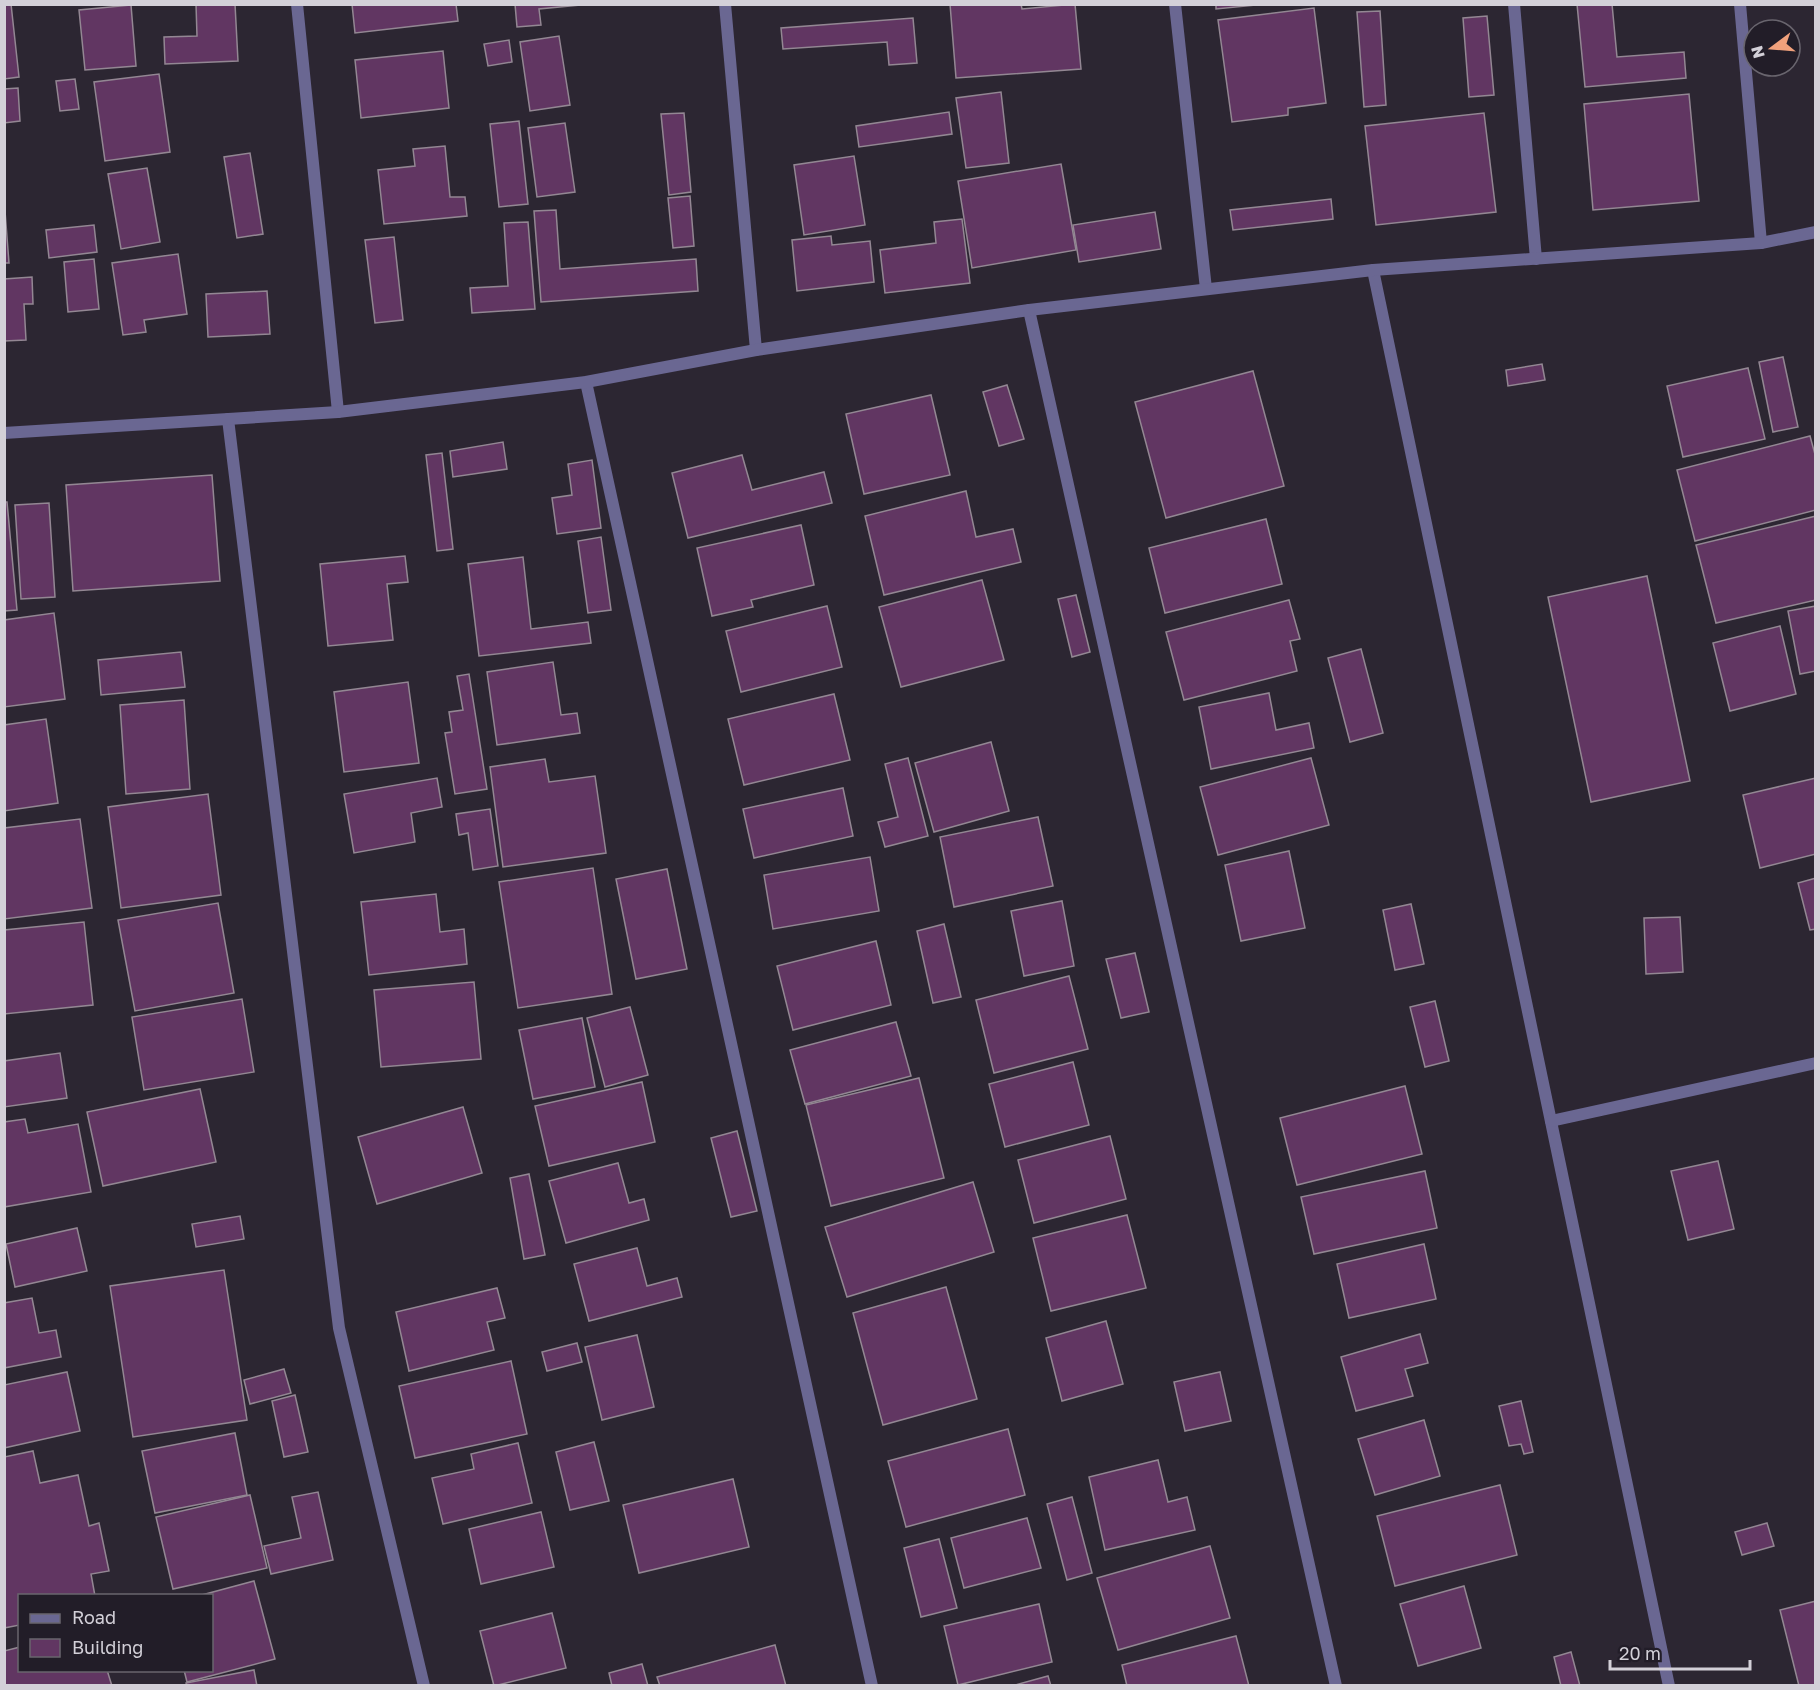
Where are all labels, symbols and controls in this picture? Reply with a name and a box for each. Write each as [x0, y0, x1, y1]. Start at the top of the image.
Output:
north arrow [1742, 18, 1802, 78]
text: N [1746, 44, 1769, 61]
legend [18, 1594, 213, 1672]
text: Road [72, 1606, 116, 1628]
scale bar [1610, 1633, 1750, 1671]
text: Building [72, 1636, 143, 1658]
text: 20 m [1619, 1642, 1661, 1664]

